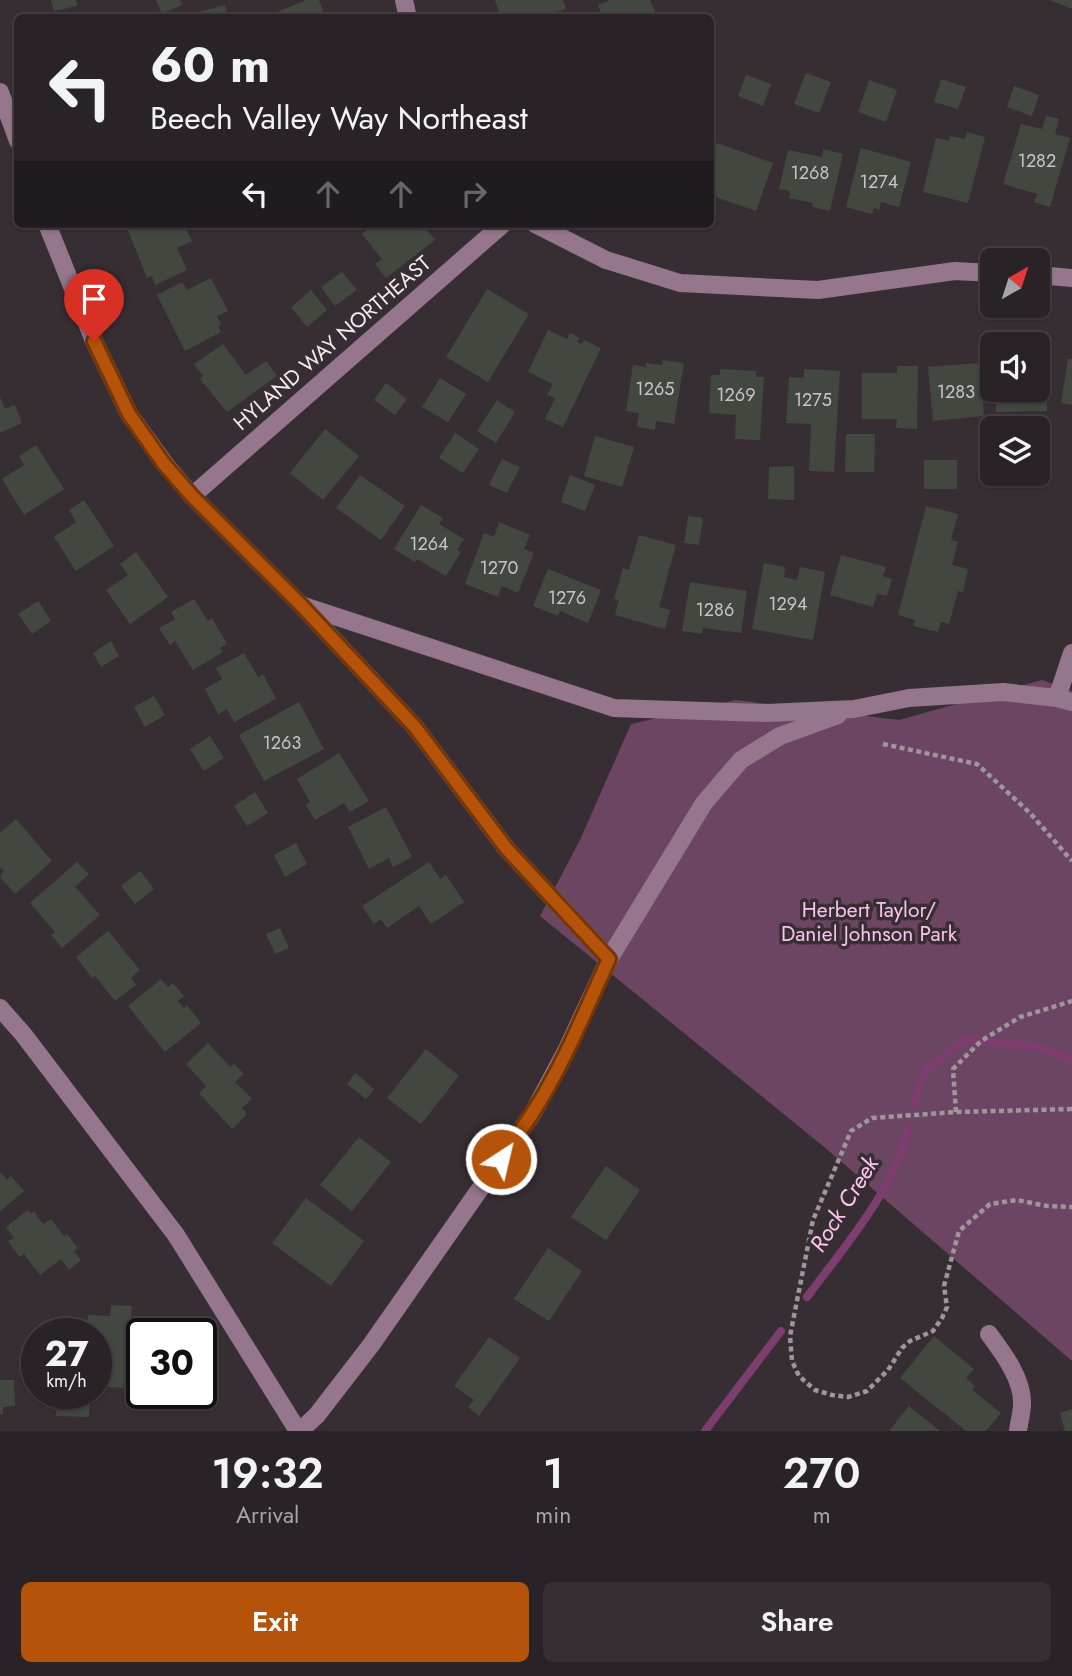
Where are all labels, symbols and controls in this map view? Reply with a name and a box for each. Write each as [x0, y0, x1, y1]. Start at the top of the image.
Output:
text: 60 m [150, 30, 270, 100]
icon: left [35, 42, 126, 133]
text: Beech Valley Way Northeast [150, 95, 528, 141]
house number: 1282 [1018, 148, 1056, 174]
house number: 1268 [791, 160, 829, 186]
house number: 1274 [860, 169, 898, 195]
icon: left [236, 175, 274, 213]
icon: ahead [309, 175, 347, 213]
icon: ahead [382, 175, 420, 213]
icon: right [455, 175, 493, 213]
north arrow [980, 248, 1050, 318]
map controls [980, 248, 1050, 486]
street label: HYLAND WAY NORTHEAST [227, 249, 437, 437]
pin [64, 269, 124, 341]
icon: arrive [75, 280, 113, 318]
button: sound [980, 332, 1050, 402]
house number: 1265 [636, 376, 674, 402]
house number: 1283 [937, 379, 975, 405]
house number: 1269 [716, 382, 756, 408]
house number: 1275 [794, 387, 832, 413]
button: layers [980, 416, 1050, 486]
house number: 1264 [409, 531, 449, 557]
house number: 1270 [480, 555, 518, 581]
house number: 1276 [548, 585, 586, 611]
house number: 1294 [768, 591, 808, 617]
house number: 1286 [696, 597, 734, 623]
house number: 1263 [263, 730, 301, 756]
park label: Herbert Taylor/ Daniel Johnson Park [781, 895, 958, 949]
position arrow [464, 1122, 538, 1196]
water label: Rock Creek [801, 1148, 888, 1259]
speed limit sign: 30 [126, 1318, 217, 1409]
text: 27 [44, 1329, 89, 1379]
text: km/h [46, 1368, 87, 1394]
text: 19:32 [212, 1443, 324, 1504]
text: 1 [543, 1443, 564, 1504]
text: 270 [783, 1443, 860, 1504]
text: Arrival [236, 1498, 299, 1532]
text: min [535, 1498, 571, 1532]
text: m [813, 1498, 831, 1532]
button: Exit [21, 1582, 529, 1662]
button: Share [543, 1582, 1051, 1662]

